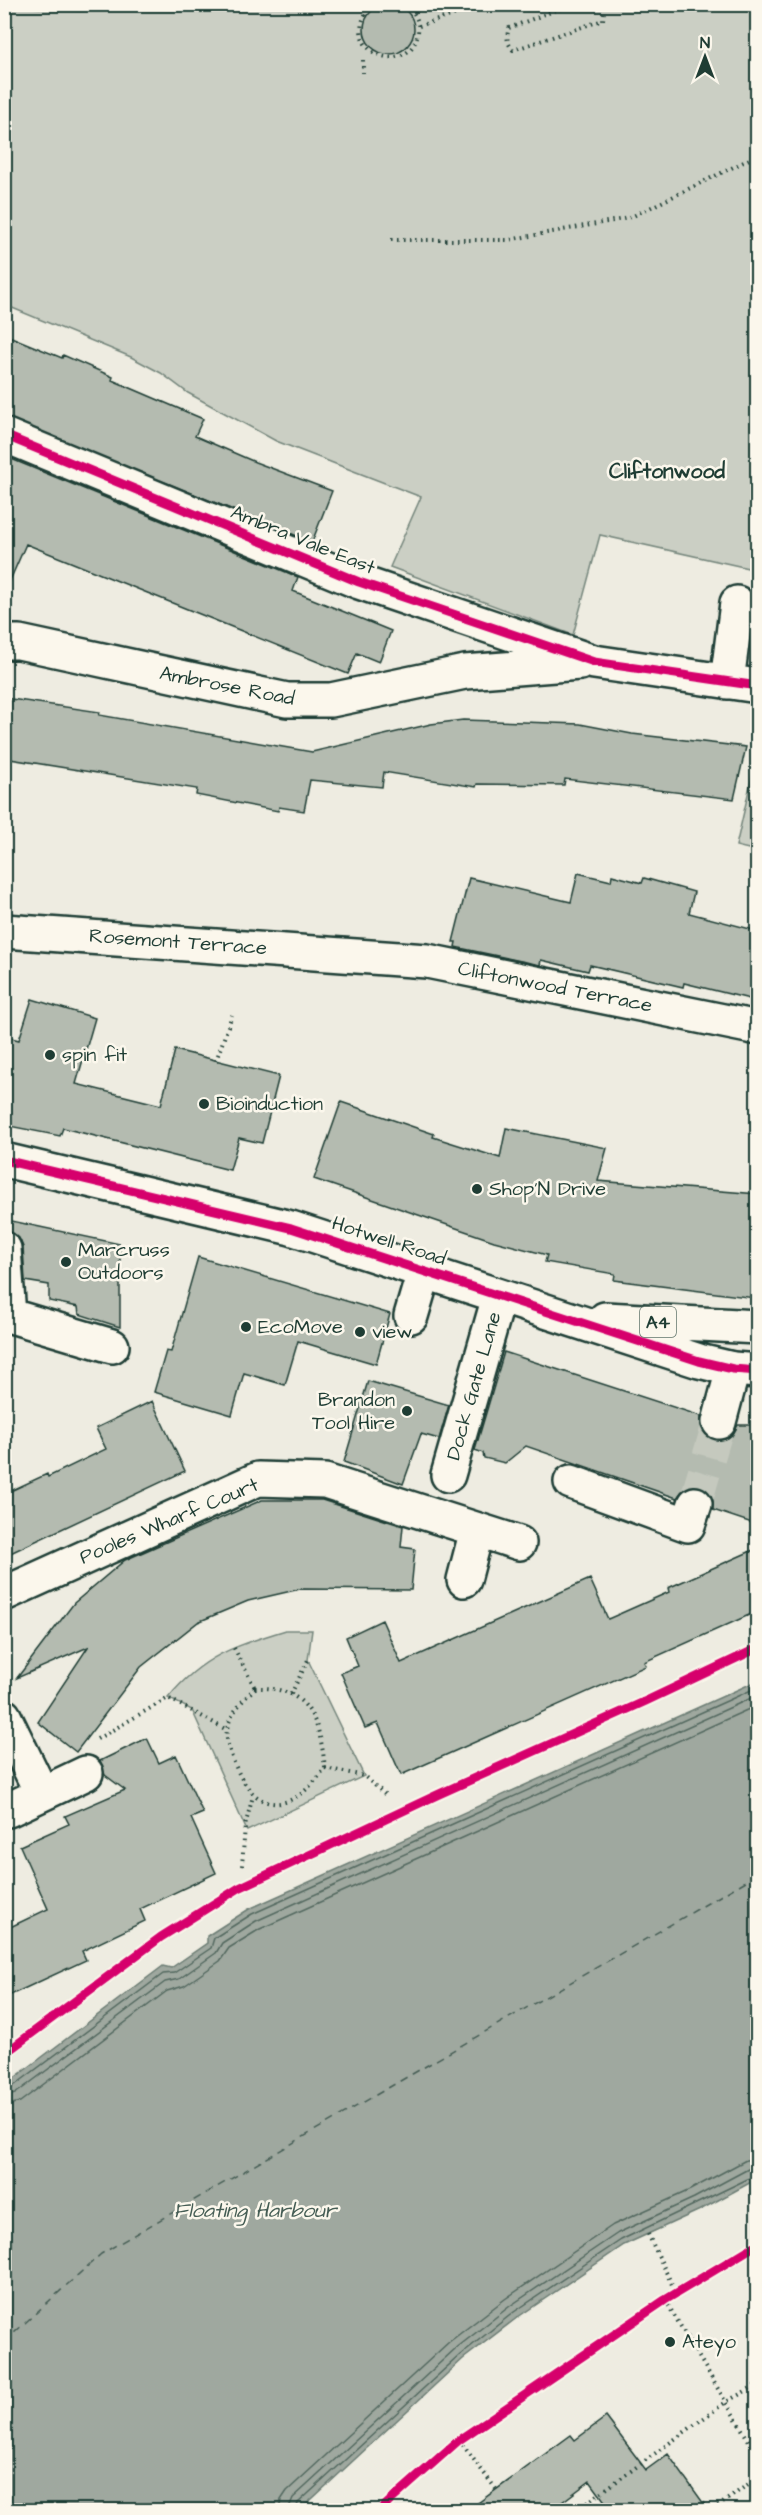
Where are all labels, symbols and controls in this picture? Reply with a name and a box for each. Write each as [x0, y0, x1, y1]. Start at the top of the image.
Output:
north arrow [675, 27, 735, 87]
text: N [700, 32, 710, 54]
district label: Cliftonwood [609, 457, 725, 486]
street label: Ambra Vale East [227, 498, 379, 582]
street label: Ambrose Road [157, 659, 297, 713]
street label: Rosemont Terrace [88, 922, 268, 962]
street label: Cliftonwood Terrace [455, 954, 655, 1020]
place label: spin fit [62, 1041, 127, 1069]
marker: spin fit [43, 1048, 57, 1062]
place label: Bioinduction [216, 1090, 323, 1118]
marker: Bioinduction [197, 1097, 211, 1111]
place label: Shop'N Drive [489, 1175, 606, 1203]
marker: Shop'N Drive [470, 1182, 484, 1196]
street label: Hotwell Road [328, 1209, 450, 1273]
place label: Marcruss Outdoors [78, 1236, 170, 1287]
marker: Marcruss Outdoors [59, 1255, 73, 1269]
road number: A4 [640, 1307, 676, 1337]
street label: Dock Gate Lane [439, 1308, 509, 1463]
place label: EcoMove [258, 1313, 343, 1341]
place label: view [372, 1318, 412, 1346]
marker: EcoMove [239, 1320, 253, 1334]
marker: view [353, 1325, 367, 1339]
place label: Brandon Tool Hire [312, 1386, 395, 1437]
marker: Brandon Tool Hire [400, 1404, 414, 1418]
street label: Pooles Wharf Court [75, 1471, 263, 1571]
water label: Floating Harbour [174, 2196, 339, 2226]
place label: Ateyo [682, 2328, 736, 2357]
marker: Ateyo [663, 2335, 677, 2349]

